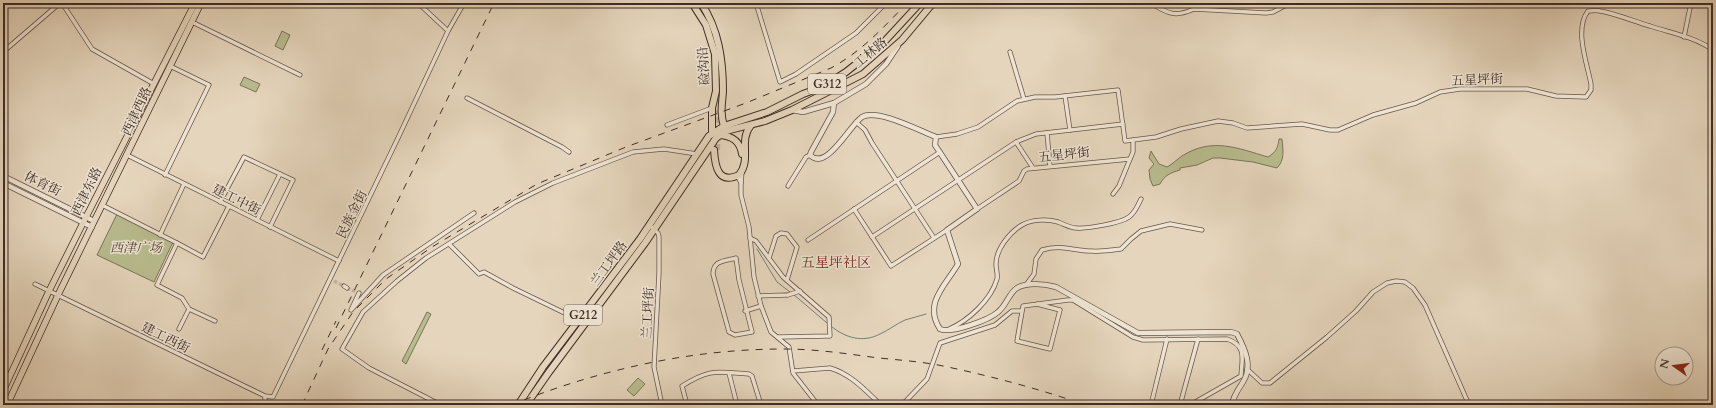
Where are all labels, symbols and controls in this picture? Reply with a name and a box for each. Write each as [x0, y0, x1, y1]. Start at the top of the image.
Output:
street label: 工林路 [850, 33, 891, 72]
street label: 硷沟沿 [694, 46, 714, 86]
street label: 五星坪街 [1451, 70, 1503, 90]
road number: G312 [808, 74, 846, 94]
street label: 西津西路 [118, 84, 156, 139]
street label: 五星坪街 [1037, 143, 1091, 167]
street label: 西津东路 [67, 164, 106, 219]
street label: 体育街 [21, 167, 64, 201]
street label: 建工中街 [209, 180, 264, 219]
street label: 民族金街 [332, 187, 371, 242]
street label: 兰工坪路 [586, 237, 631, 290]
park label: 西津广场 [110, 239, 163, 257]
district label: 五星坪社区 [801, 253, 871, 272]
street label: 兰工坪街 [638, 287, 658, 339]
road number: G212 [564, 305, 602, 325]
street label: 建工西街 [138, 318, 193, 357]
north arrow [1654, 346, 1694, 386]
text: N [1656, 357, 1673, 370]

